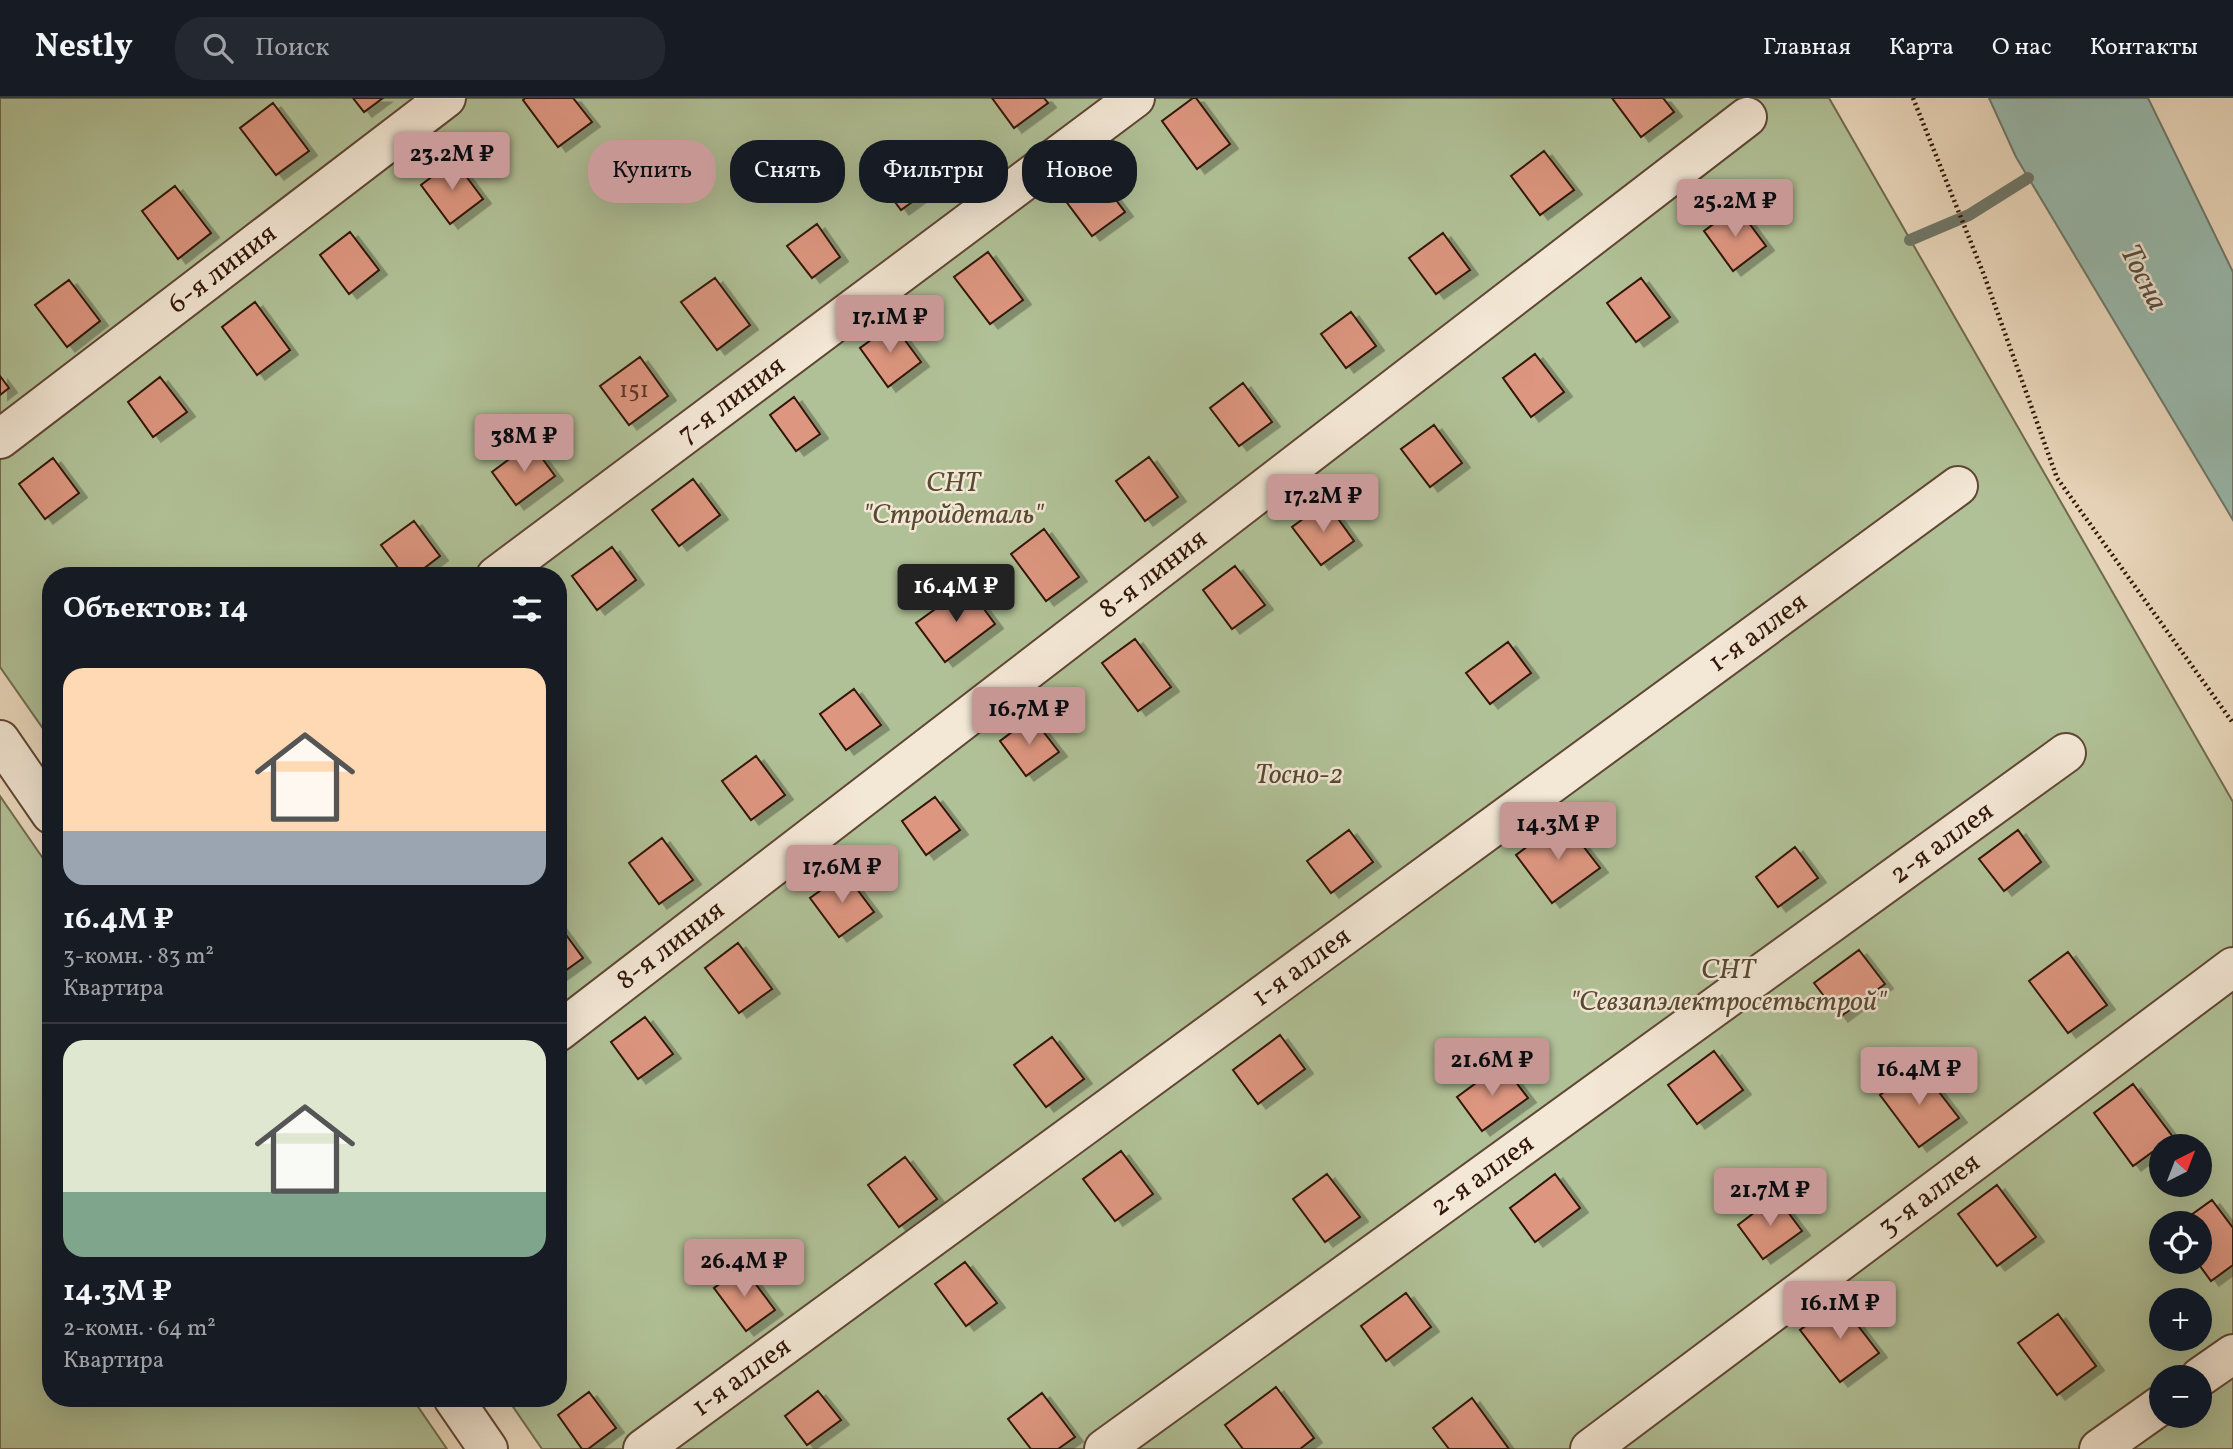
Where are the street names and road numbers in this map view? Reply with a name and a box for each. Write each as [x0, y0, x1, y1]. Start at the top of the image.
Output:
street label: 6-я линия [160, 215, 285, 323]
street label: 7-я линия [669, 347, 793, 453]
street label: 8-я линия [1091, 520, 1215, 628]
street label: 1-я аллея [1700, 583, 1816, 682]
street label: 2-я аллея [1882, 792, 2002, 894]
street label: 8-я линия [608, 891, 733, 1000]
street label: 1-я аллея [1244, 917, 1359, 1016]
street label: 2-я аллея [1423, 1124, 1542, 1226]
street label: 3-я аллея [1870, 1143, 1988, 1246]
street label: 1-я аллея [684, 1327, 799, 1426]

